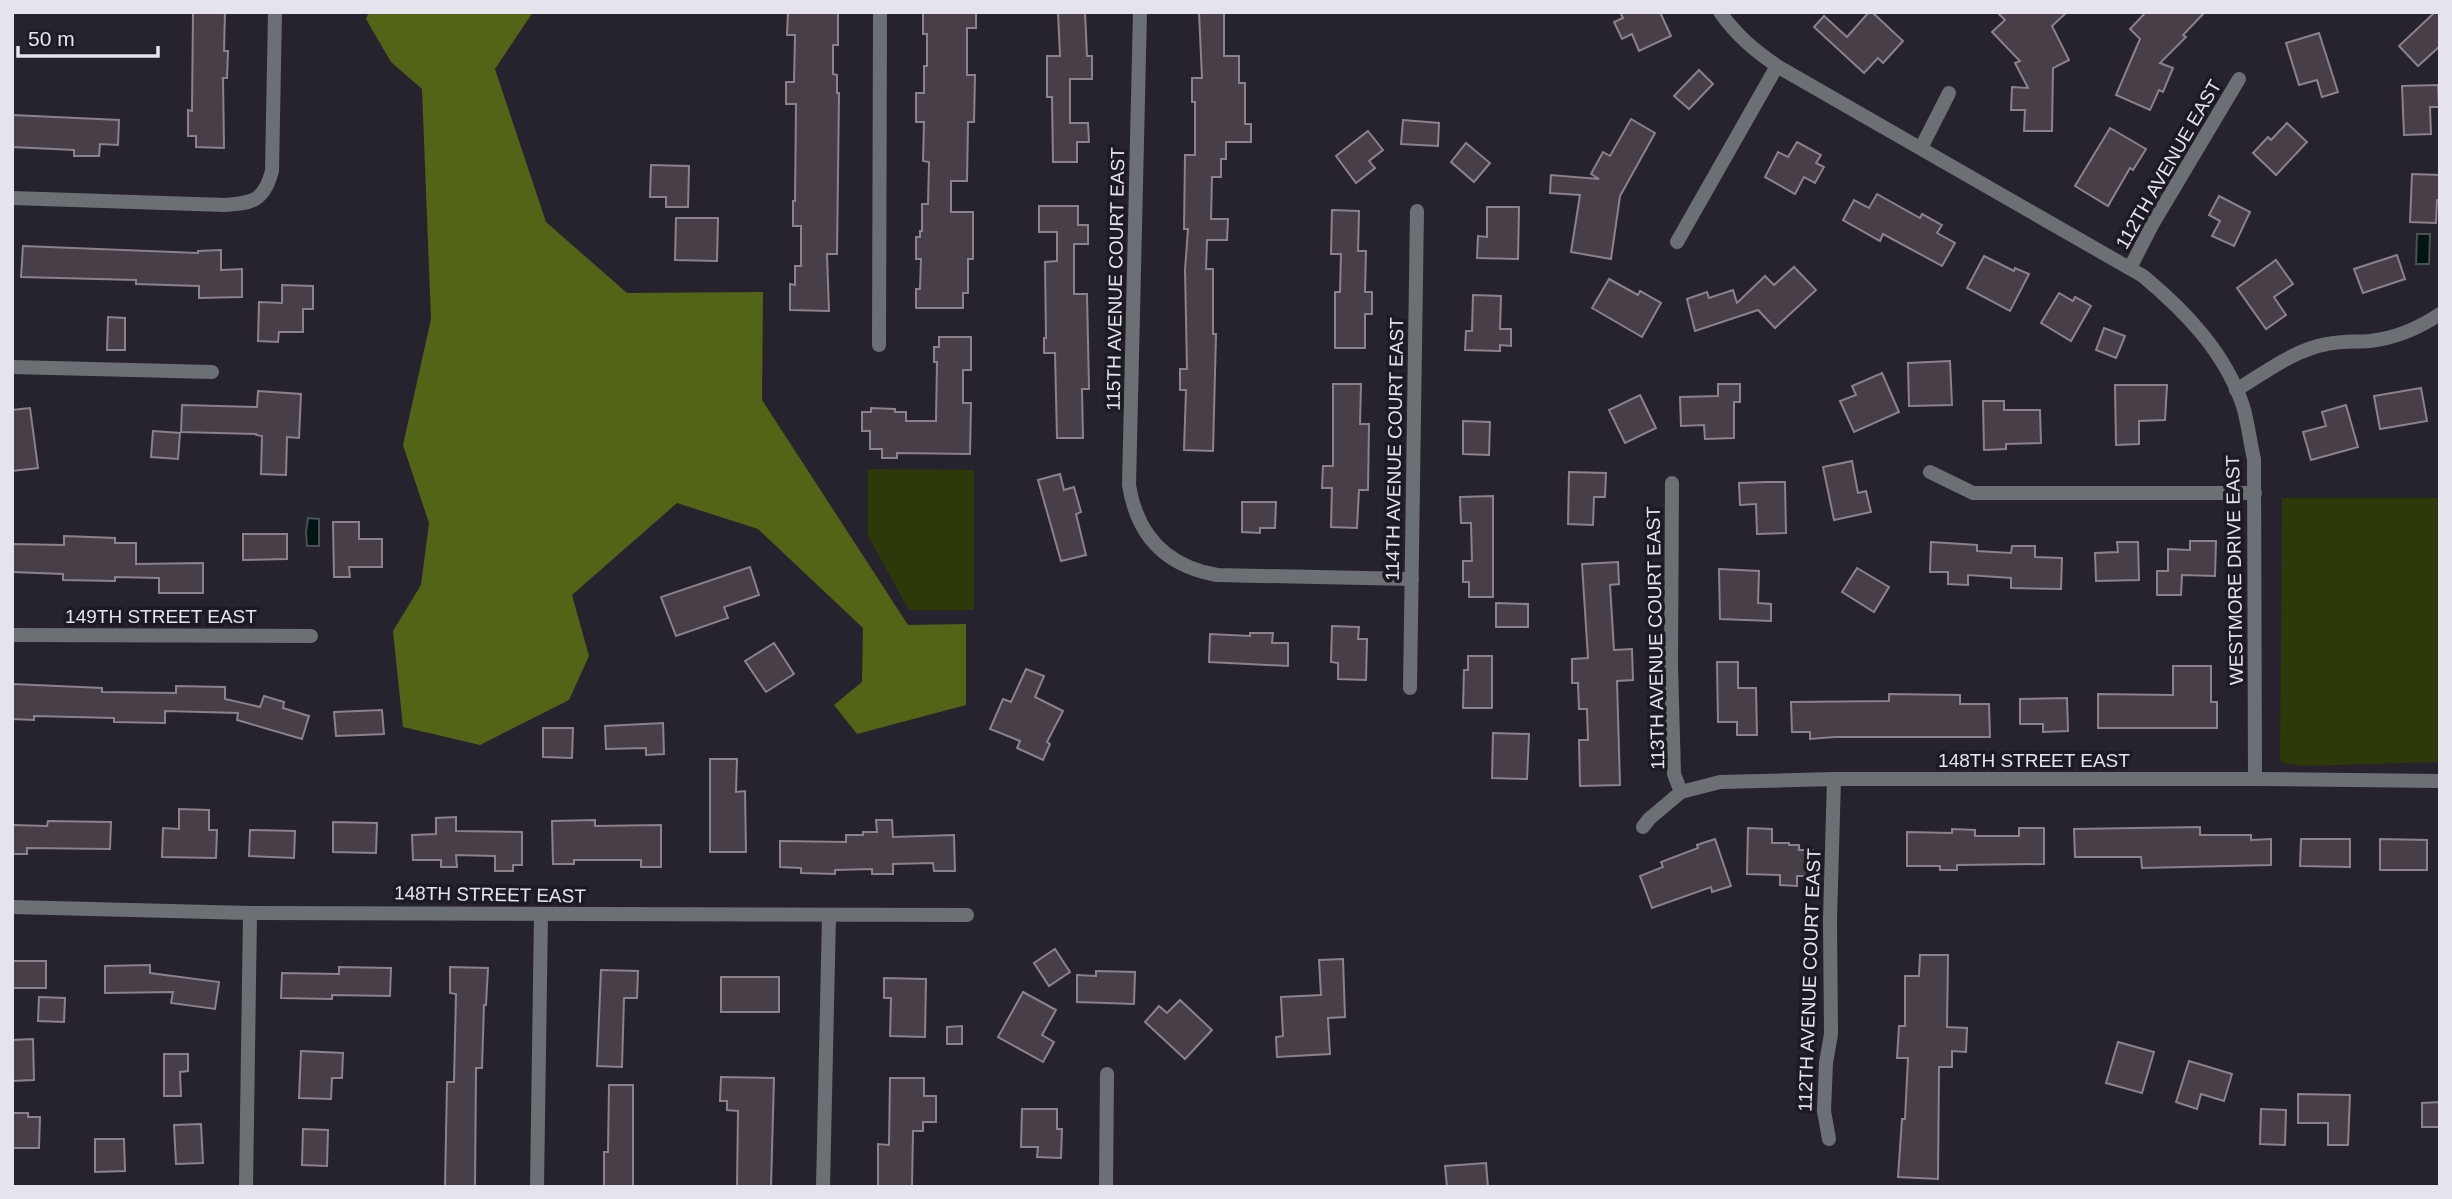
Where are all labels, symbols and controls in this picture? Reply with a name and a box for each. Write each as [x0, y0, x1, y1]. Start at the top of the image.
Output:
scale bar [18, 14, 158, 58]
text: 50 m [28, 27, 75, 50]
street label: 112TH AVENUE EAST [2111, 76, 2226, 252]
street label: 115TH AVENUE COURT EAST [1103, 147, 1128, 411]
street label: 114TH AVENUE COURT EAST [1382, 317, 1407, 581]
street label: WESTMORE DRIVE EAST [2222, 454, 2247, 685]
street label: 113TH AVENUE COURT EAST [1643, 506, 1668, 770]
street label: 149TH STREET EAST [65, 606, 257, 627]
street label: 148TH STREET EAST [1938, 750, 2130, 771]
street label: 112TH AVENUE COURT EAST [1794, 848, 1825, 1112]
street label: 148TH STREET EAST [394, 882, 586, 907]

